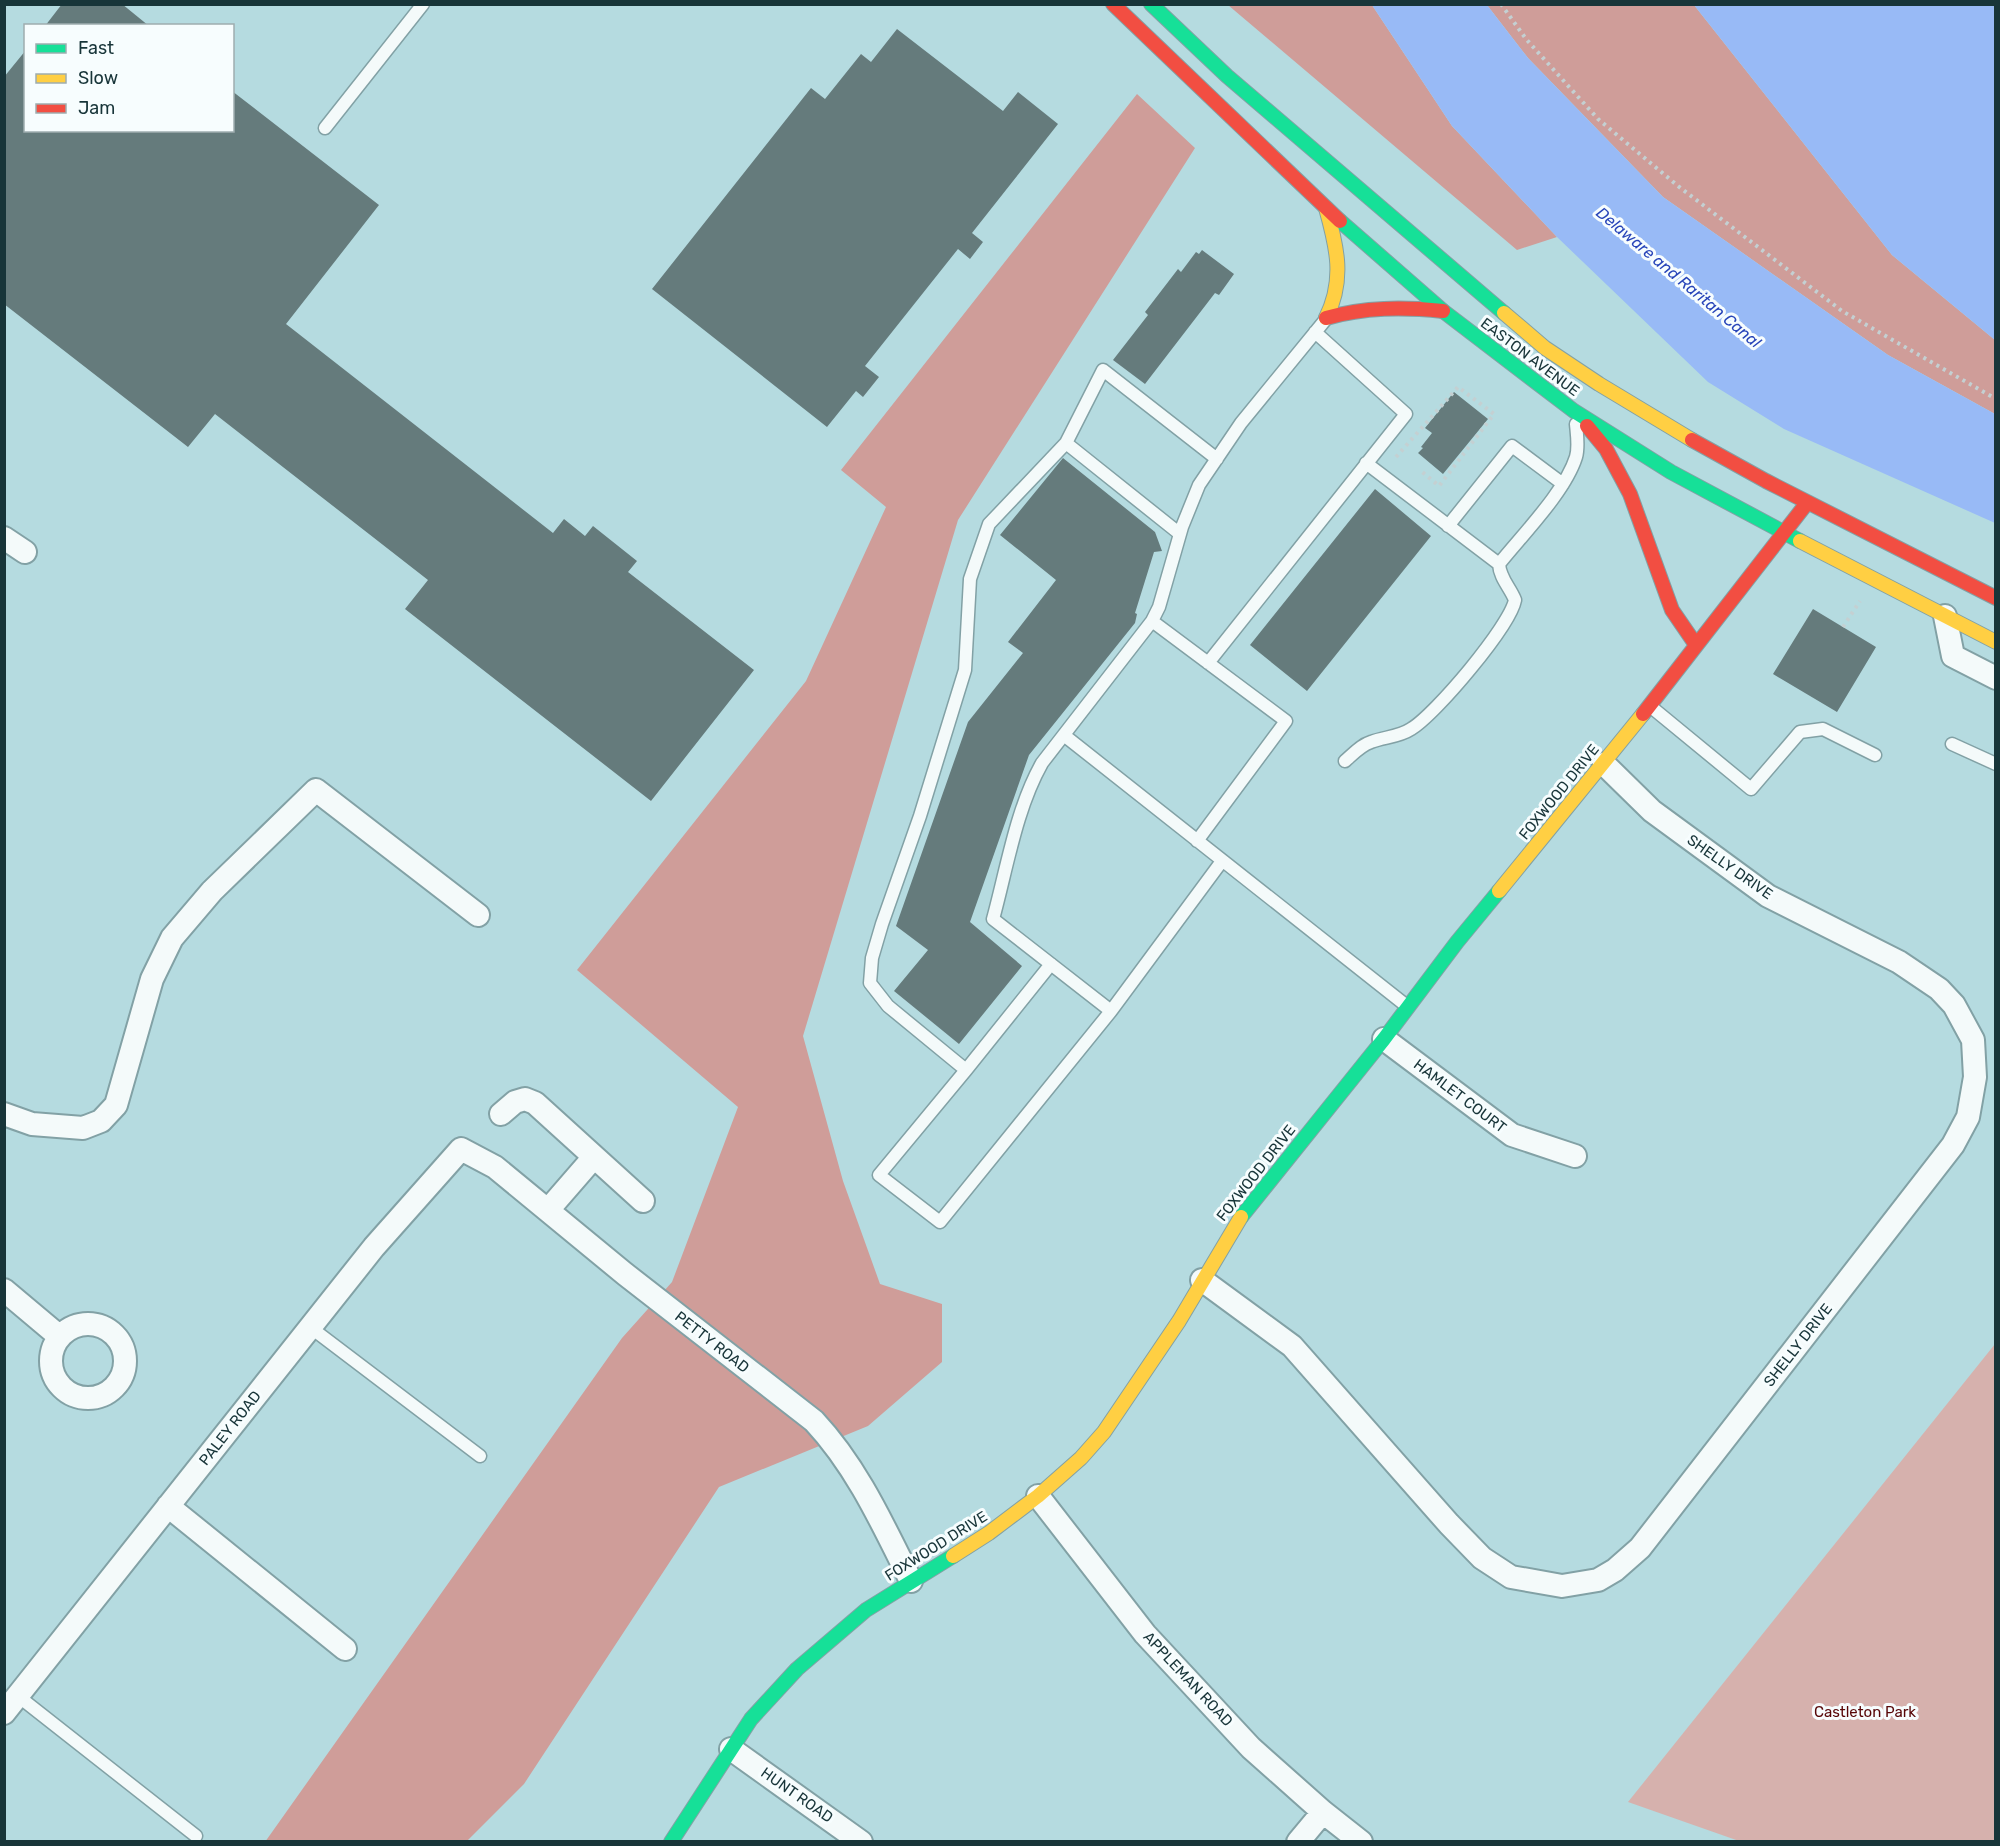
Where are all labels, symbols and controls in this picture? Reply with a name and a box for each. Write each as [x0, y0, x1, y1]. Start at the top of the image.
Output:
legend [24, 24, 234, 132]
text: Fast [78, 37, 114, 59]
text: Slow [78, 67, 118, 89]
text: Jam [78, 97, 115, 119]
water label: Delaware and Raritan Canal [1593, 203, 1766, 353]
street label: EASTON AVENUE [1477, 314, 1583, 400]
street label: FOXWOOD DRIVE [1515, 741, 1603, 843]
street label: SHELLY DRIVE [1684, 831, 1776, 903]
street label: HAMLET COURT [1410, 1055, 1510, 1137]
street label: FOXWOOD DRIVE [1213, 1121, 1299, 1225]
street label: SHELLY DRIVE [1760, 1300, 1836, 1390]
street label: PETTY ROAD [671, 1307, 753, 1377]
street label: PALEY ROAD [195, 1387, 265, 1469]
street label: FOXWOOD DRIVE [881, 1507, 991, 1585]
street label: APPLEMAN ROAD [1139, 1628, 1237, 1730]
park label: Castleton Park [1814, 1703, 1916, 1721]
street label: HUNT ROAD [758, 1764, 836, 1826]

